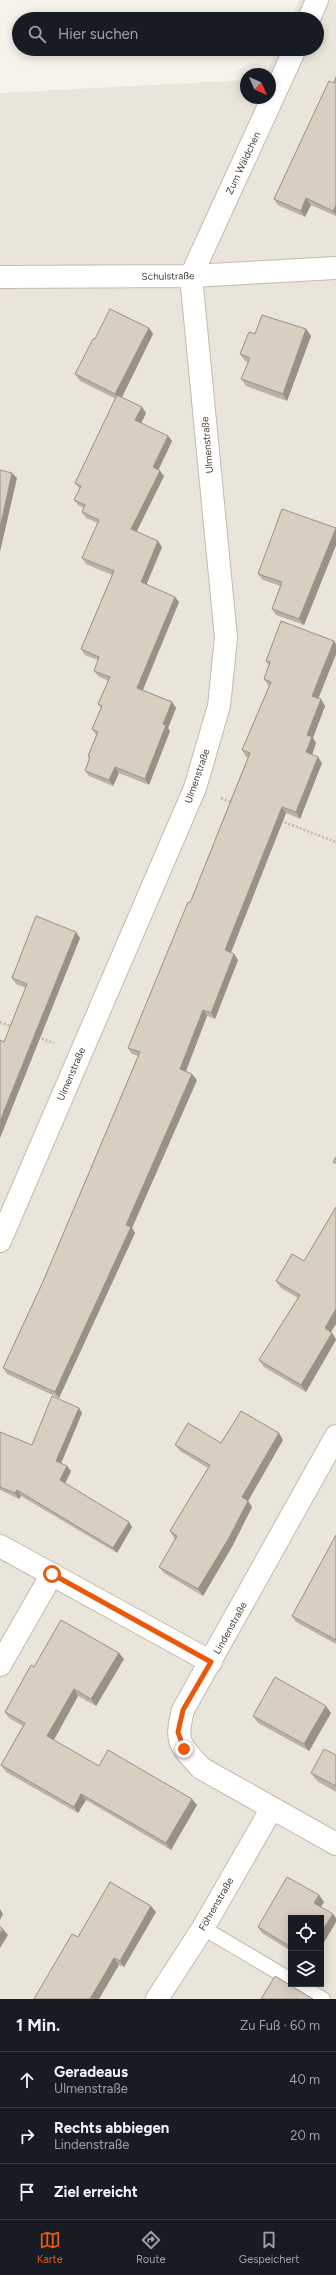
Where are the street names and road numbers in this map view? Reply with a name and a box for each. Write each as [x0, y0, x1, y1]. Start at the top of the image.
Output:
street label: Zum Wäldchen [223, 129, 263, 196]
street label: Schulstraße [141, 269, 195, 283]
street label: Ulmenstraße [198, 416, 216, 474]
street label: Ulmenstraße [182, 747, 213, 805]
street label: Ulmenstraße [54, 1045, 88, 1103]
street label: Lindenstraße [210, 1599, 250, 1657]
street label: Föhrenstraße [196, 1875, 237, 1933]

